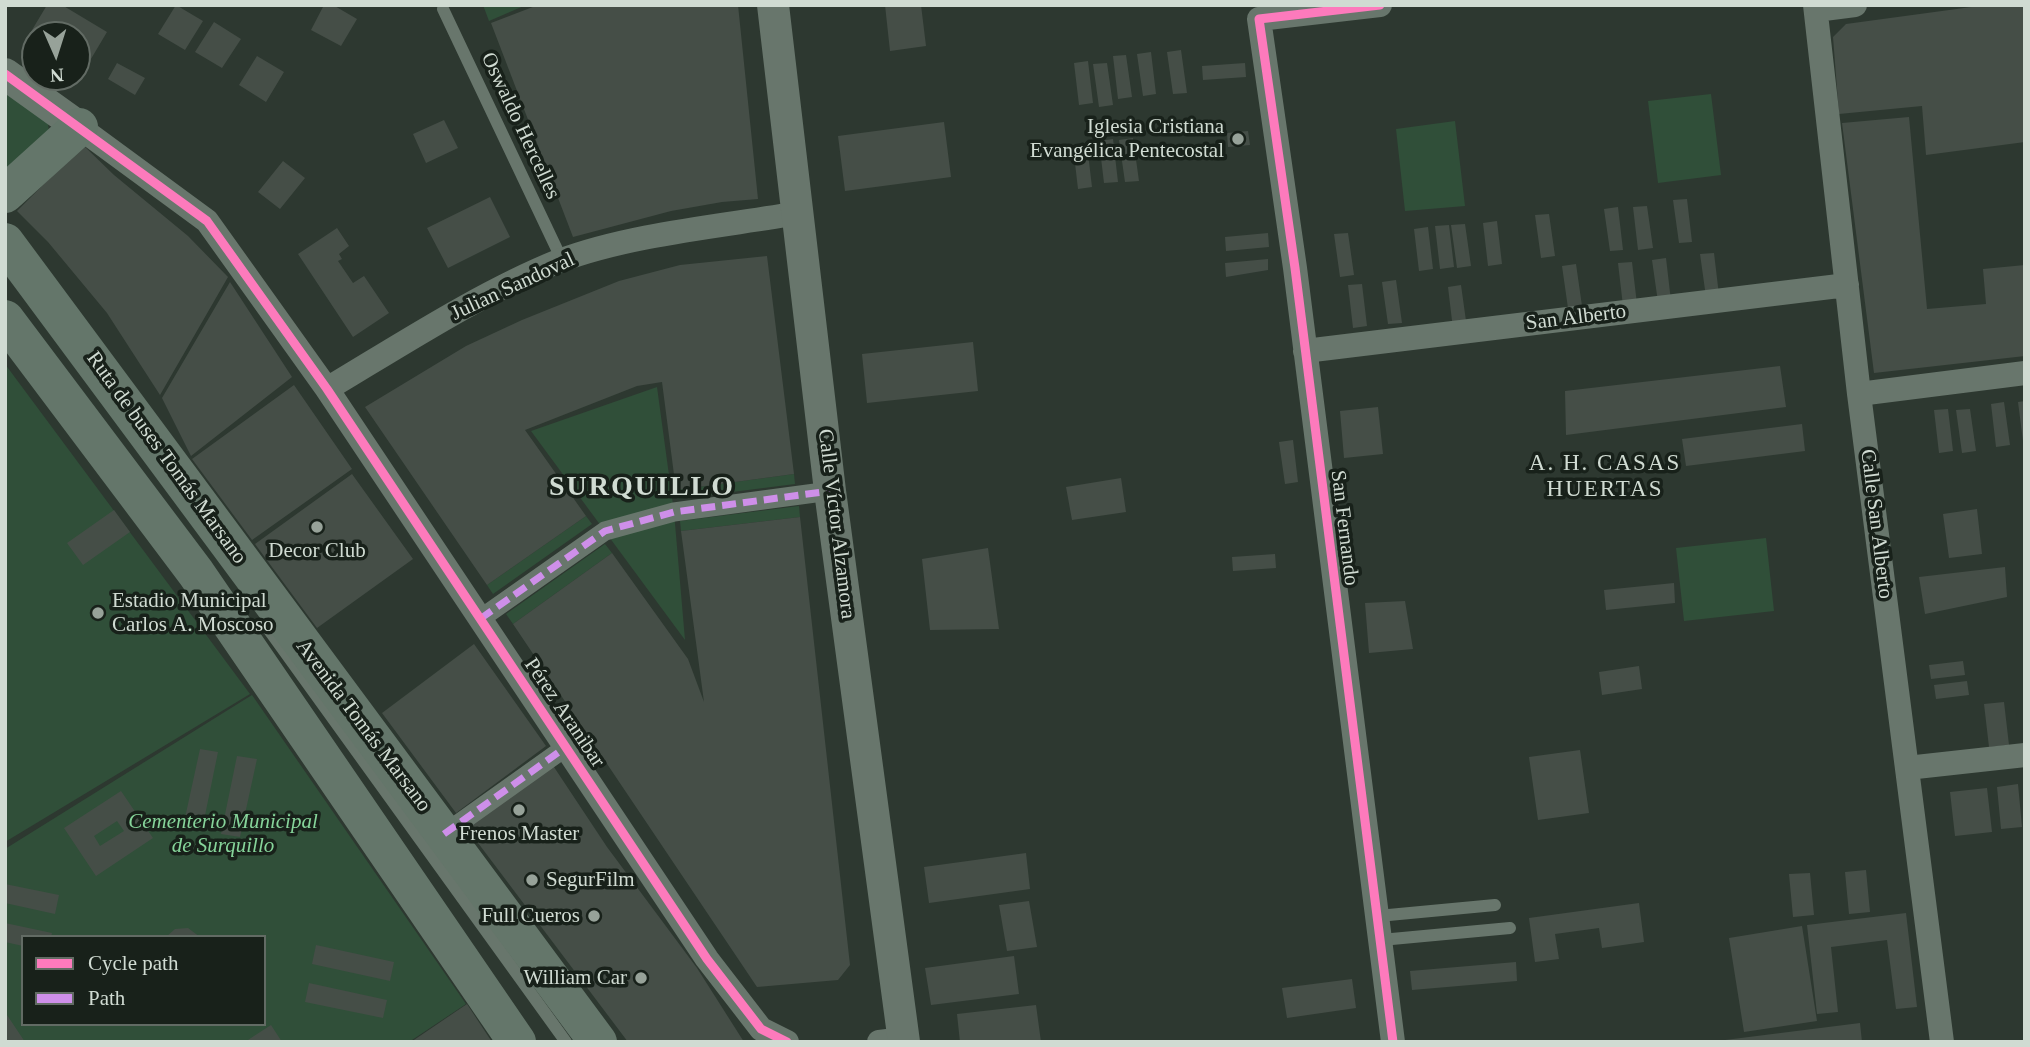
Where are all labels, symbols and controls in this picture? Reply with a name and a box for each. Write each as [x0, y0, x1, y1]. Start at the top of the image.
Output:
north arrow [21, 21, 91, 91]
street label: Oswaldo Hercelles [475, 49, 565, 203]
text: N [50, 65, 64, 86]
place label: Iglesia Cristiana Evangélica Pentecostal [1030, 114, 1224, 164]
marker: Iglesia Cristiana Evangélica Pentecostal [1230, 131, 1246, 147]
street label: Julian Sandoval [447, 247, 579, 327]
street label: San Alberto [1524, 299, 1628, 337]
street label: Ruta de buses Tomás Marsano [80, 347, 252, 569]
street label: Calle Víctor Alzamora [812, 428, 860, 620]
street label: Calle San Alberto [1854, 448, 1898, 600]
district label: A. H. CASAS HUERTAS [1530, 450, 1680, 504]
street label: San Fernando [1324, 469, 1364, 587]
district label: SURQUILLO [550, 471, 734, 505]
marker: Decor Club [309, 519, 325, 535]
place label: Decor Club [268, 538, 366, 564]
place label: Estadio Municipal Carlos A. Moscoso [112, 588, 274, 638]
marker: Estadio Municipal Carlos A. Moscoso [90, 605, 106, 621]
street label: Avenida Tomás Marsano [290, 635, 436, 817]
street label: Pérez Aranibar [518, 654, 610, 772]
marker: Frenos Master [511, 802, 527, 818]
park label: Cementerio Municipal de Surquillo [128, 809, 318, 859]
place label: Frenos Master [459, 821, 579, 847]
place label: SegurFilm [546, 867, 635, 893]
marker: SegurFilm [524, 872, 540, 888]
place label: Full Cueros [481, 903, 580, 929]
marker: Full Cueros [586, 908, 602, 924]
legend [21, 935, 266, 1026]
text: Cycle path [88, 951, 178, 975]
place label: William Car [523, 965, 627, 991]
marker: William Car [633, 970, 649, 986]
text: Path [88, 986, 125, 1010]

